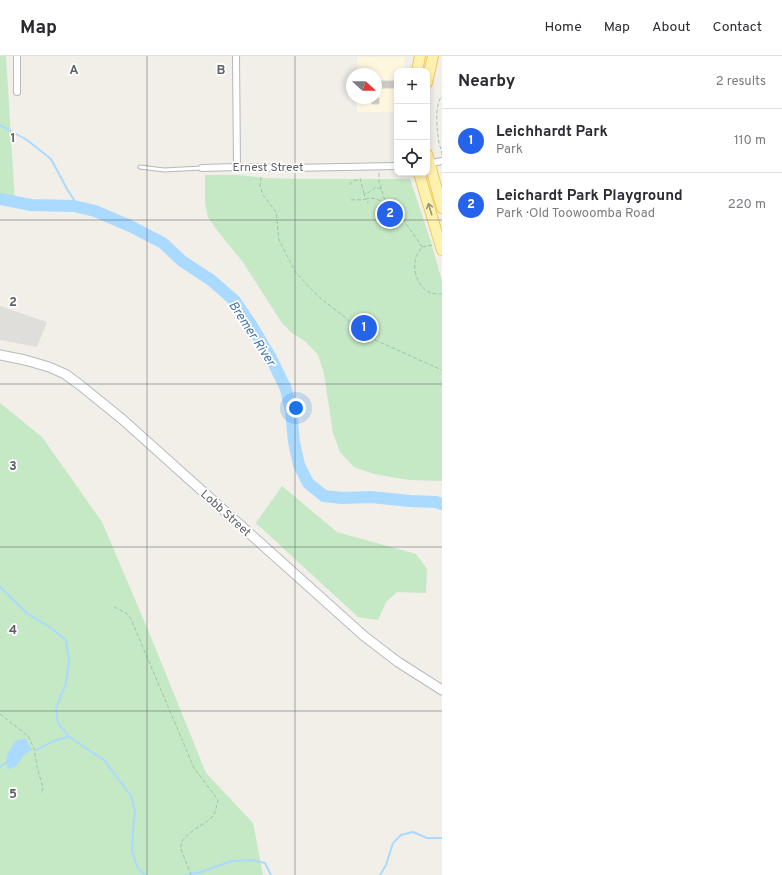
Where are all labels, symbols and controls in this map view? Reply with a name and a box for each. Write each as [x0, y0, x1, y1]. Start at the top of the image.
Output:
text: Map [20, 16, 57, 40]
text: Home [545, 19, 582, 36]
text: Map [604, 19, 630, 36]
text: About [652, 19, 691, 36]
text: Contact [713, 19, 762, 36]
text: A [69, 63, 79, 79]
text: B [217, 63, 226, 79]
north arrow [346, 68, 382, 104]
map controls [394, 68, 430, 176]
button: + [394, 68, 430, 104]
text: Nearby [458, 71, 515, 93]
text: 2 results [716, 74, 766, 90]
button: − [394, 104, 430, 140]
text: Leichhardt Park [496, 123, 608, 142]
text: 1 [10, 131, 16, 147]
text: 1 [468, 133, 474, 149]
text: 110 m [734, 133, 766, 149]
button: locate [394, 140, 430, 176]
text: Park [496, 142, 523, 158]
street label: Ernest Street [233, 160, 303, 176]
text: Leichardt Park Playground [496, 187, 683, 206]
text: 2 [467, 197, 475, 213]
text: 220 m [728, 197, 766, 213]
pin: 2 [377, 199, 403, 229]
one-way arrow [426, 203, 433, 216]
text: Park · Old Toowoomba Road [496, 206, 655, 222]
text: 2 [9, 295, 17, 311]
water label: Bremer River [224, 299, 279, 371]
pin: 1 [351, 313, 377, 343]
your location [286, 398, 306, 418]
text: 3 [9, 459, 17, 475]
street label: Lobb Street [197, 487, 254, 541]
text: 4 [9, 623, 17, 639]
text: 5 [9, 787, 17, 803]

